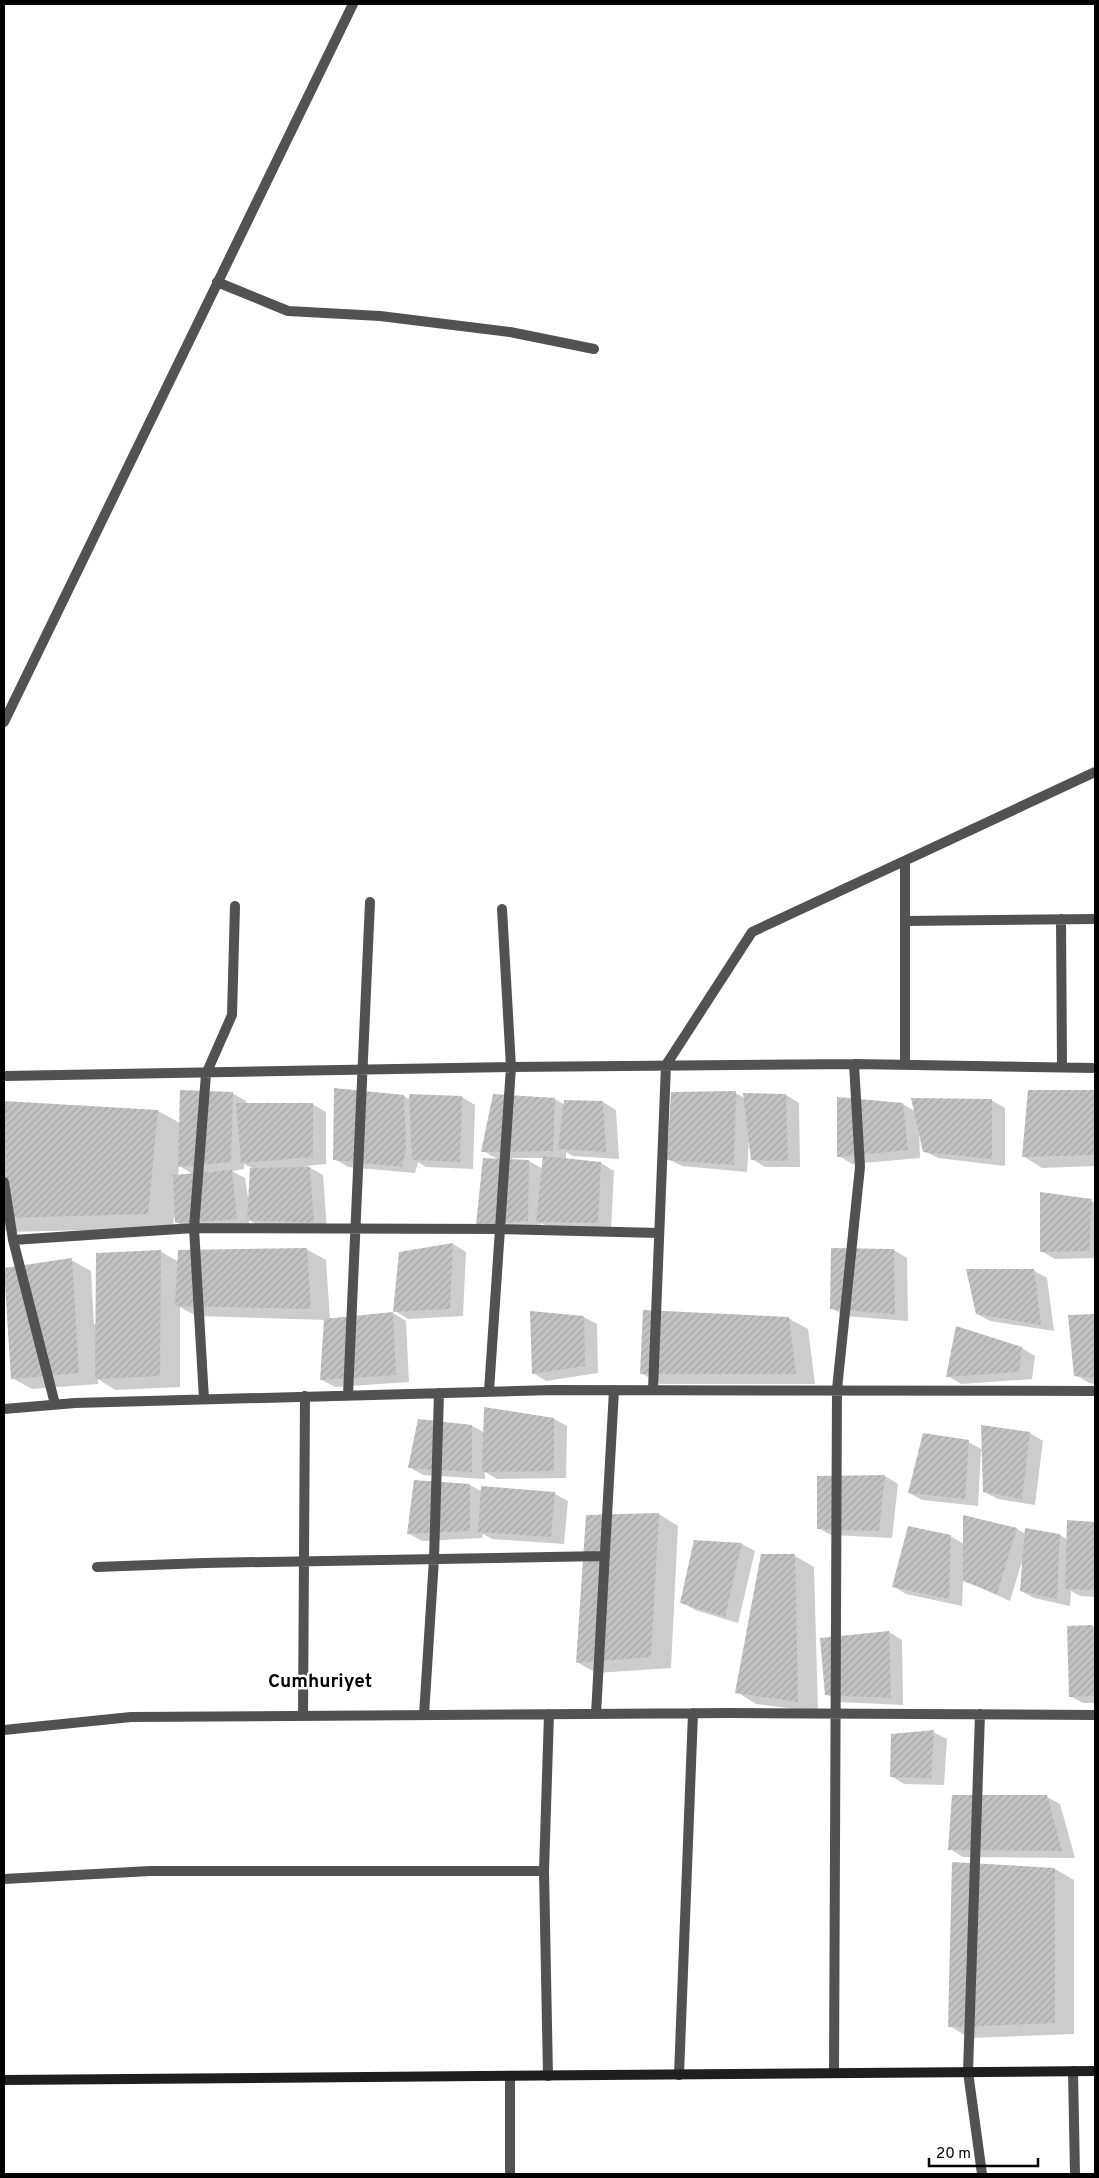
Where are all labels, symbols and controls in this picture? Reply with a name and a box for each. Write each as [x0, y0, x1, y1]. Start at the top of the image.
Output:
district label: Cumhuriyet [268, 1670, 372, 1694]
scale bar [929, 2136, 1038, 2168]
text: 20 m [936, 2145, 971, 2164]

